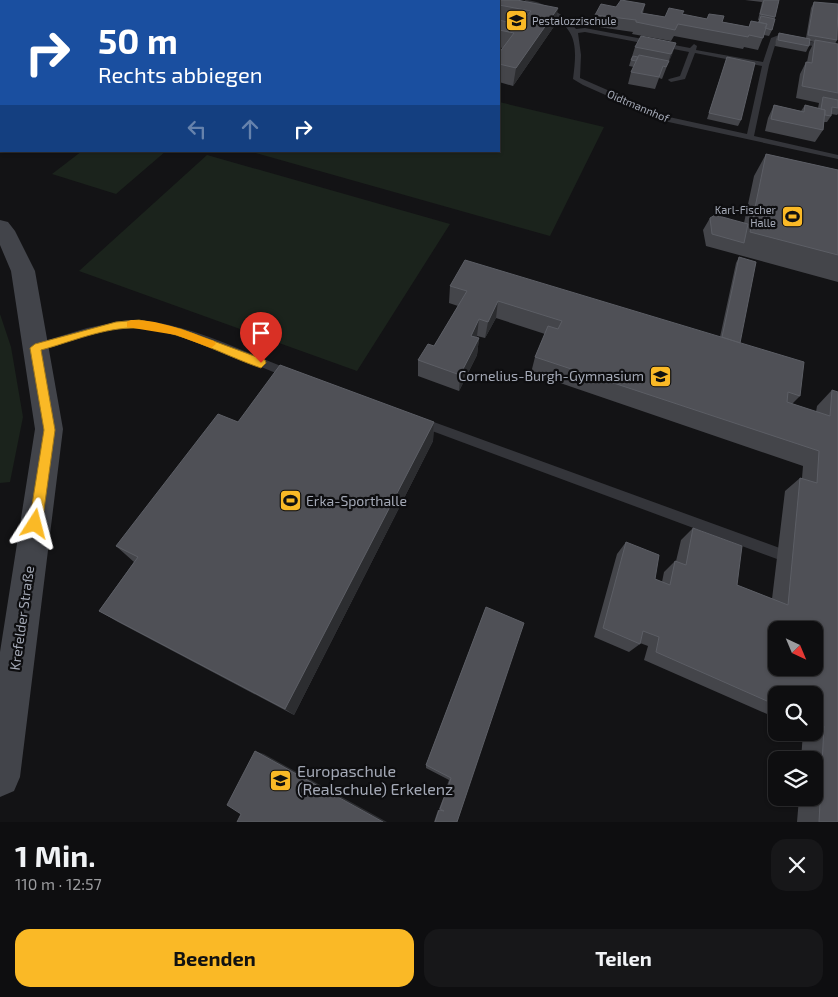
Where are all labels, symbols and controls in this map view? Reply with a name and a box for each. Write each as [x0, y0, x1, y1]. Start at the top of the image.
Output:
school or university icon: Pestalozzischule [504, 9, 528, 33]
place label: Pestalozzischule [532, 14, 616, 27]
text: 50 m [98, 19, 178, 61]
icon: right [15, 20, 80, 85]
text: Rechts abbiegen [98, 61, 263, 87]
street label: Oidtmannhof [605, 87, 672, 125]
icon: left [183, 115, 211, 143]
icon: ahead [236, 115, 264, 143]
icon: right [289, 115, 317, 143]
place label: Karl-Fischer Halle [715, 203, 777, 229]
sports icon: Karl-Fischer Halle [780, 204, 804, 228]
pin [240, 312, 282, 363]
icon: arrive [247, 319, 275, 347]
school or university icon: Cornelius-Burgh-Gymnasium [648, 364, 672, 388]
place label: Cornelius-Burgh-Gymnasium [458, 367, 644, 384]
sports icon: Erka-Sporthalle [278, 489, 302, 513]
place label: Erka-Sporthalle [306, 492, 407, 509]
position arrow [8, 497, 60, 549]
street label: Krefelder Straße [6, 565, 37, 671]
north arrow [768, 621, 822, 676]
map controls [768, 621, 823, 806]
button: search [768, 686, 823, 741]
button: layers [768, 751, 823, 806]
place label: Europaschule (Realschule) Erkelenz [297, 761, 453, 798]
school or university icon: Europaschule (Realschule) Erkelenz [269, 768, 293, 792]
text: 1 Min. [15, 837, 96, 873]
button: close [771, 839, 823, 891]
text: 110 m · 12:57 [15, 874, 102, 893]
button: Beenden [15, 929, 414, 987]
button: Teilen [424, 929, 823, 987]

